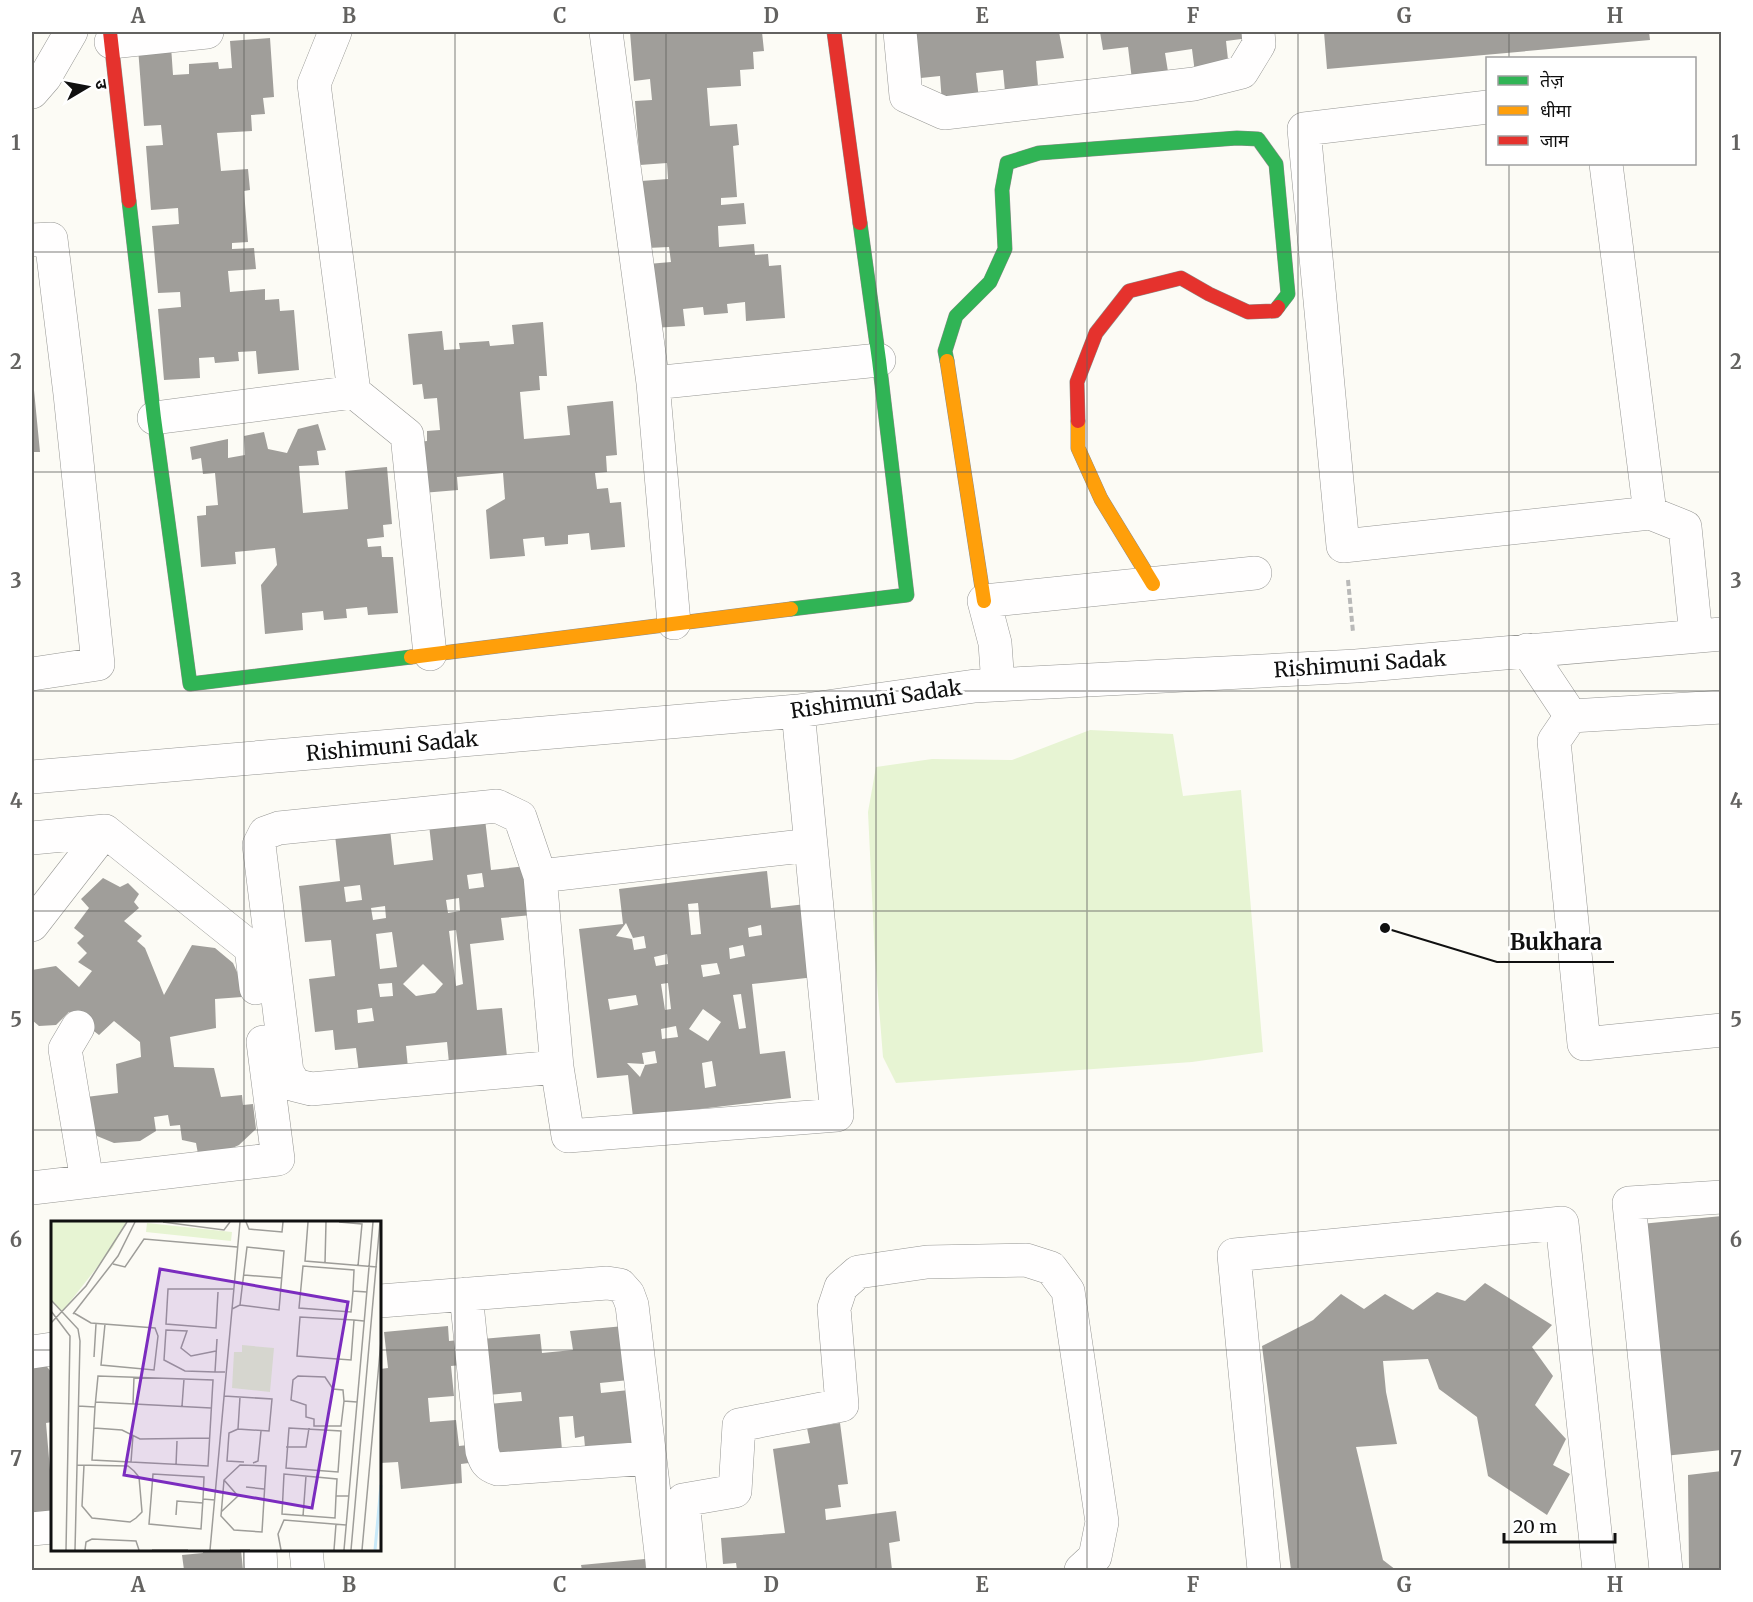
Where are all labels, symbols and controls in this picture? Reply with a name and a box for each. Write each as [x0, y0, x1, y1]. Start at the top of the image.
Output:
text: A [130, 3, 146, 28]
text: B [342, 3, 356, 28]
text: C [553, 3, 567, 28]
text: D [763, 3, 779, 28]
text: E [975, 3, 989, 28]
text: F [1187, 3, 1200, 28]
text: G [1397, 3, 1412, 28]
text: H [1607, 3, 1623, 28]
north arrow [57, 57, 117, 117]
legend [1486, 57, 1696, 165]
text: तेज़ [1540, 69, 1564, 92]
text: उ [91, 78, 113, 91]
text: धीमा [1540, 99, 1571, 122]
text: जाम [1540, 129, 1570, 152]
text: 1 [11, 130, 21, 155]
text: 1 [1731, 130, 1741, 155]
text: 2 [10, 349, 22, 374]
text: 2 [1730, 349, 1742, 374]
text: 3 [10, 568, 22, 593]
text: 3 [1730, 568, 1742, 593]
street label: Rishimuni Sadak [1273, 644, 1448, 683]
street label: Rishimuni Sadak [789, 674, 964, 724]
street label: Rishimuni Sadak [305, 725, 480, 767]
text: 4 [10, 788, 23, 813]
text: 4 [1730, 788, 1743, 813]
callout: Bukhara [1497, 922, 1614, 962]
text: Bukhara [1510, 928, 1602, 956]
text: 5 [10, 1007, 22, 1032]
text: 5 [1730, 1007, 1742, 1032]
inset map [51, 1221, 381, 1551]
text: 6 [10, 1227, 22, 1252]
text: 6 [1730, 1227, 1742, 1252]
text: 7 [10, 1446, 22, 1471]
text: 7 [1730, 1446, 1742, 1471]
scale bar [1504, 1506, 1615, 1544]
text: 20 m [1513, 1515, 1557, 1538]
text: A [130, 1572, 146, 1597]
text: B [342, 1572, 356, 1597]
text: C [553, 1572, 567, 1597]
text: D [763, 1572, 779, 1597]
text: E [975, 1572, 989, 1597]
text: F [1187, 1572, 1200, 1597]
text: G [1397, 1572, 1412, 1597]
text: H [1607, 1572, 1623, 1597]

